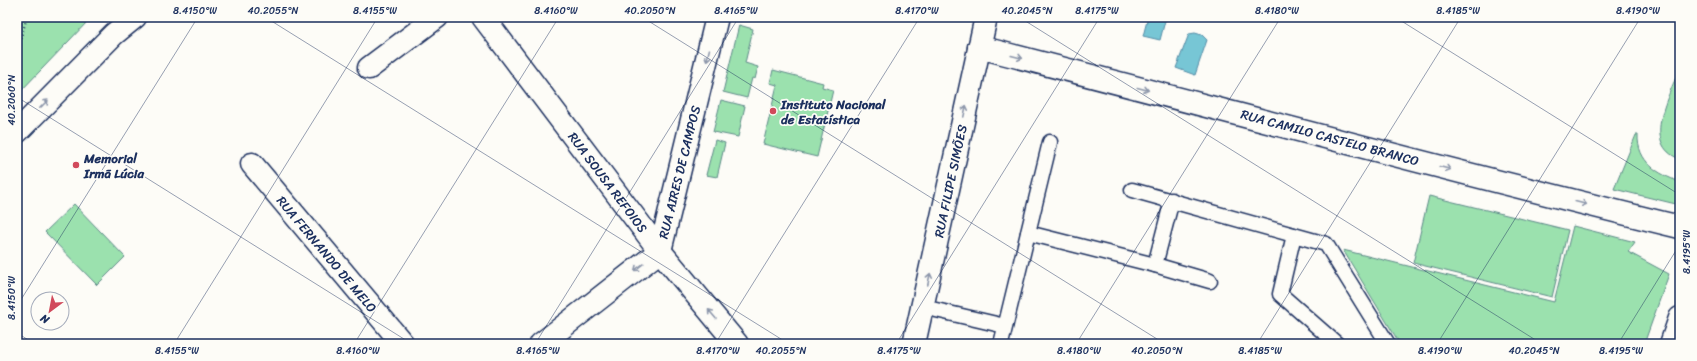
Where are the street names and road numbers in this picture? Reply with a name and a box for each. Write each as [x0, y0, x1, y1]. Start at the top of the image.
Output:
street label: RUA AIRES DE CAMPOS [652, 103, 707, 241]
street label: RUA CAMILO CASTELO BRANCO [1238, 103, 1421, 172]
street label: RUA FILIPE SIMÕES [927, 123, 974, 240]
street label: RUA SOUSA REFOIOS [562, 127, 653, 238]
street label: RUA FERNANDO DE MELO [271, 191, 383, 318]

